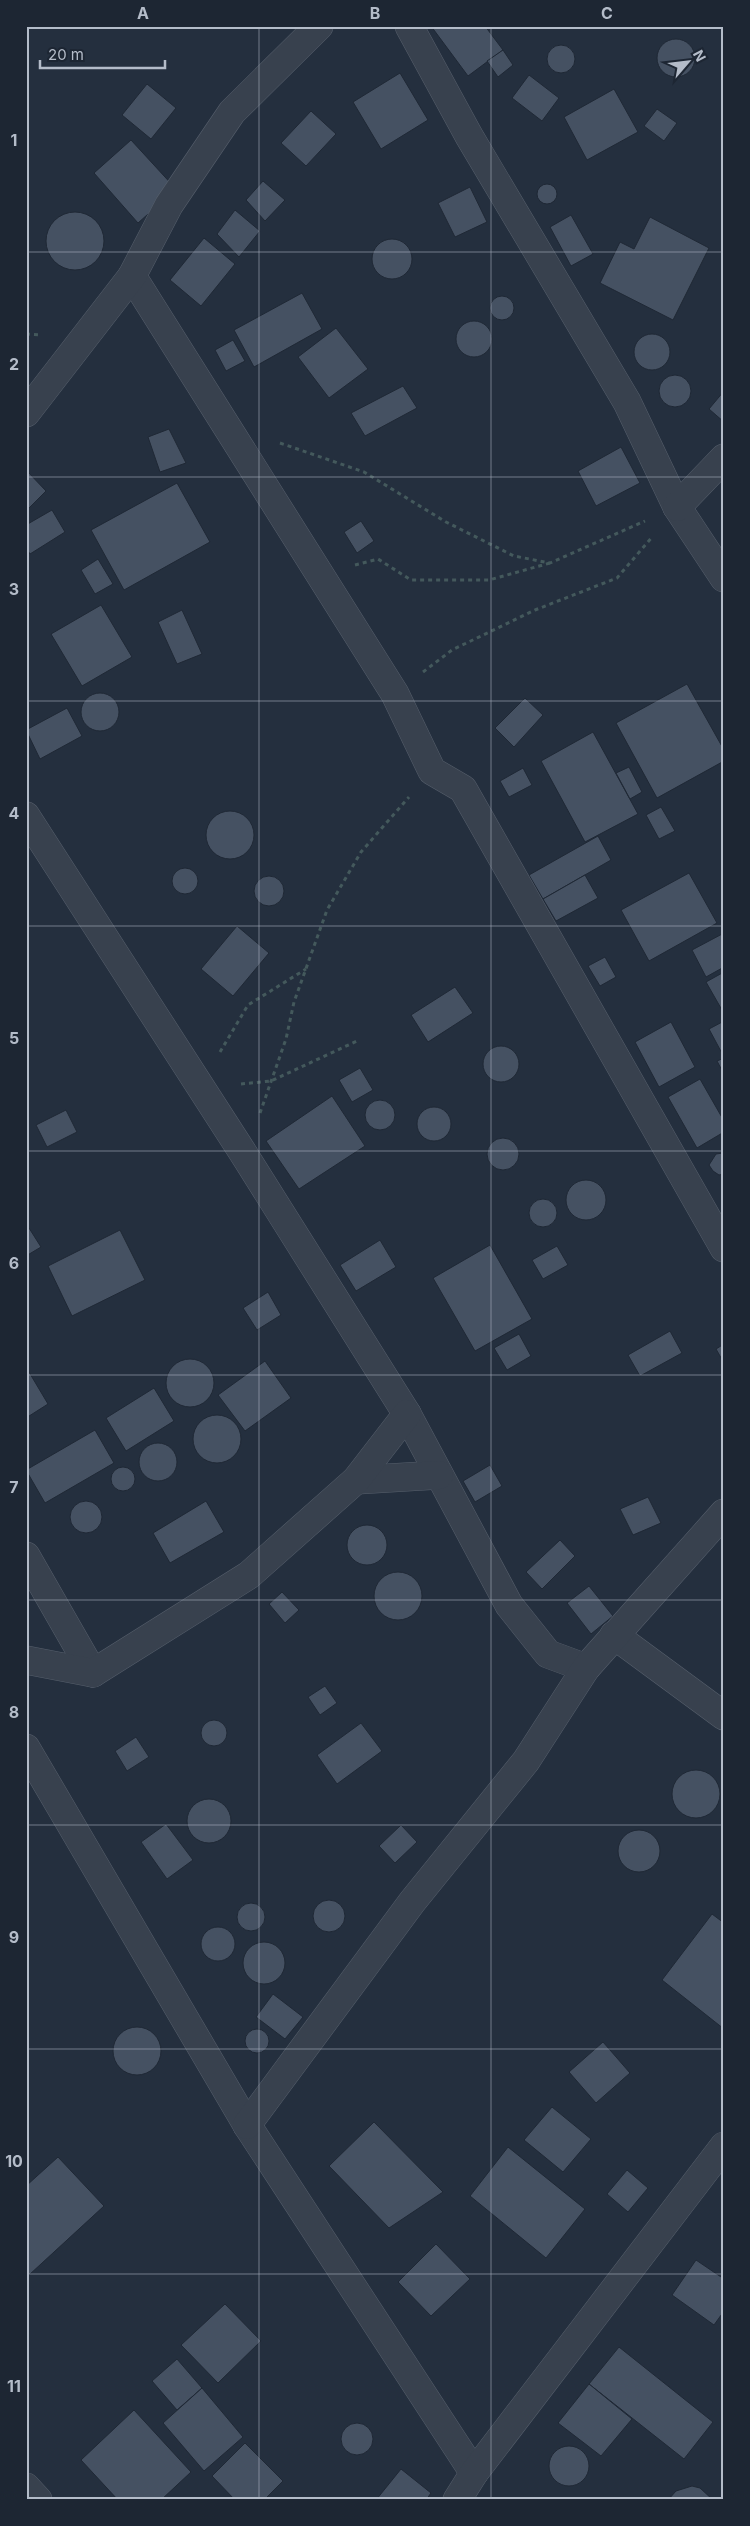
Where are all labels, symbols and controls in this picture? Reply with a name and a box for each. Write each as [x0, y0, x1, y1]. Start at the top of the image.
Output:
text: A [137, 3, 149, 23]
text: B [370, 3, 380, 23]
text: C [601, 3, 613, 23]
scale bar [40, 38, 165, 70]
north arrow [662, 38, 712, 88]
text: 20 m [48, 45, 84, 64]
text: N [690, 47, 710, 64]
text: 1 [11, 130, 17, 150]
text: 2 [9, 354, 19, 374]
text: 3 [9, 579, 19, 599]
text: 4 [9, 803, 20, 823]
text: 5 [9, 1028, 19, 1048]
text: 6 [9, 1253, 19, 1273]
text: 7 [9, 1477, 19, 1497]
text: 8 [9, 1702, 19, 1722]
text: 9 [9, 1927, 19, 1947]
text: 10 [5, 2151, 23, 2171]
text: 11 [7, 2376, 21, 2396]

